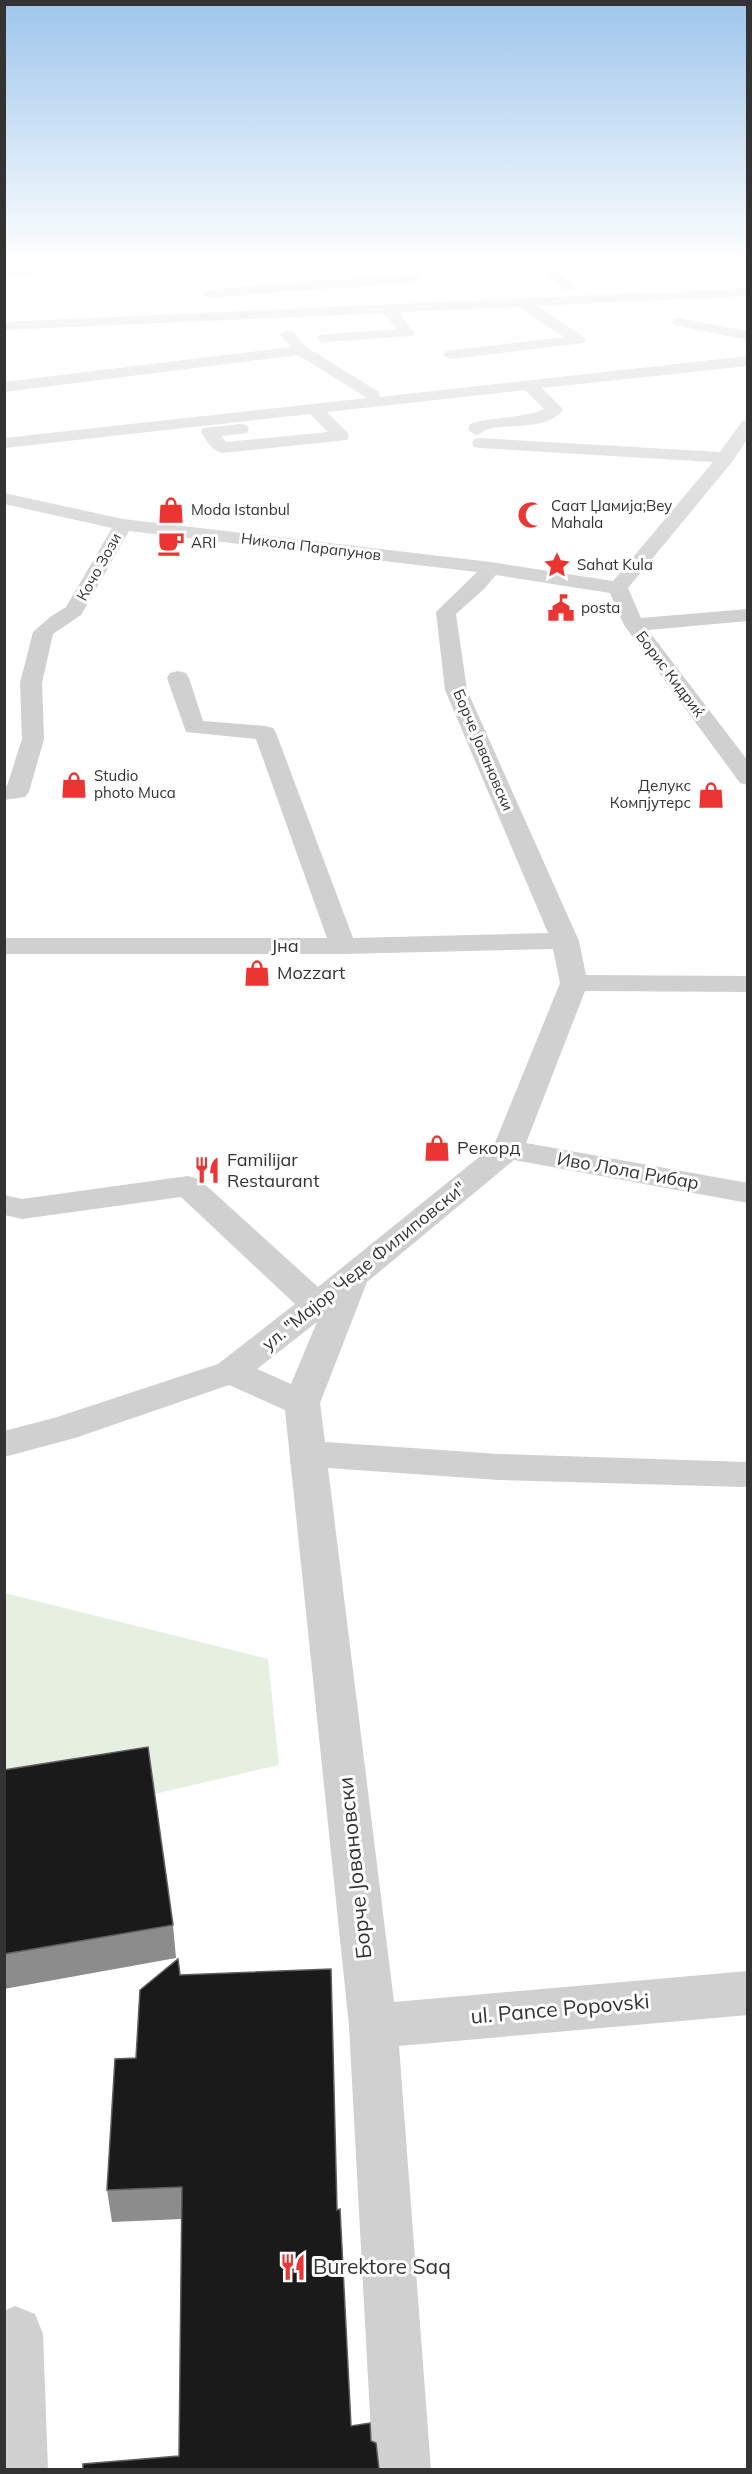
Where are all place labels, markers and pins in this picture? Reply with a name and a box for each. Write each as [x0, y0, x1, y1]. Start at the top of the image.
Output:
shop icon: Moda Istanbul [156, 495, 186, 525]
place label: Саат Џамија;Bey Mahala [551, 496, 672, 532]
place label: Moda Istanbul [191, 500, 290, 519]
mosque icon: Саат Џамија;Bey Mahala [516, 500, 546, 530]
cafe icon: ARI [156, 528, 186, 558]
place label: ARI [191, 533, 216, 552]
place icon: Sahat Kula [542, 550, 572, 580]
place label: Sahat Kula [577, 555, 653, 574]
public building icon: posta [546, 593, 576, 623]
place label: posta [581, 598, 620, 617]
place label: Studio photo Muca [94, 766, 176, 802]
shop icon: Studio photo Muca [59, 770, 89, 800]
place label: Делукс Компјутерс [610, 776, 691, 812]
shop icon: Делукс Компјутерс [696, 780, 726, 810]
shop icon: Mozzart [242, 958, 272, 988]
place label: Mozzart [277, 961, 345, 984]
shop icon: Рекорд [422, 1133, 452, 1163]
place label: Рекорд [457, 1136, 521, 1159]
place label: Familijar Restaurant [227, 1148, 319, 1192]
restaurant icon: Familijar Restaurant [192, 1155, 222, 1185]
restaurant icon: Burektore Saq [278, 2252, 308, 2282]
place label: Burektore Saq [313, 2253, 451, 2279]

